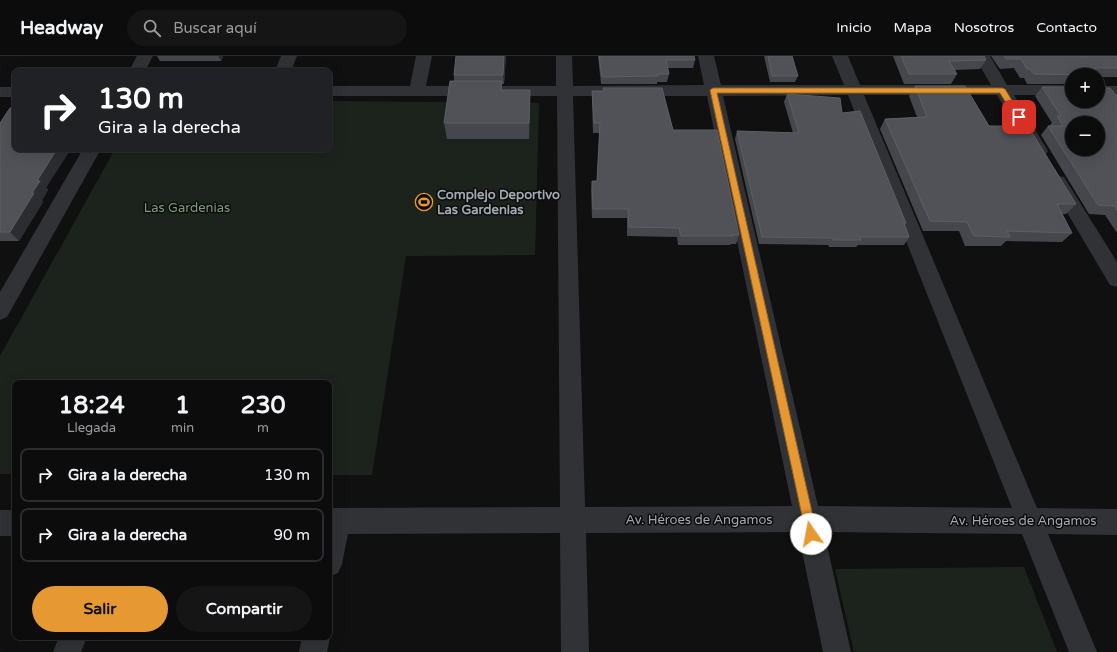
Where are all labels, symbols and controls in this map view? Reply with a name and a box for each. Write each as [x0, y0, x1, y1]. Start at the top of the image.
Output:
search box [127, 10, 407, 46]
text: Headway [20, 17, 103, 39]
icon: search [141, 17, 163, 39]
text: Buscar aquí [173, 19, 257, 37]
text: Inicio [836, 19, 872, 36]
text: Mapa [894, 19, 932, 36]
text: Nosotros [954, 19, 1014, 36]
text: Contacto [1036, 19, 1097, 36]
map controls [1065, 68, 1105, 156]
button: + [1065, 68, 1105, 108]
text: 130 m [98, 82, 184, 116]
icon: right [32, 84, 84, 136]
pin [1002, 100, 1036, 134]
icon: arrive [1008, 106, 1030, 128]
text: Gira a la derecha [98, 116, 241, 138]
button: − [1065, 116, 1105, 156]
place label: Complejo Deportivo Las Gardenias [437, 187, 560, 218]
sports icon: Complejo Deportivo Las Gardenias [414, 192, 434, 212]
park label: Las Gardenias [144, 200, 230, 216]
text: 18:24 [58, 391, 125, 420]
text: 1 [175, 391, 190, 420]
text: 230 [240, 391, 286, 420]
text: Llegada [67, 420, 116, 436]
text: min [171, 420, 194, 436]
text: m [257, 420, 269, 436]
icon: right [34, 464, 56, 486]
text: Gira a la derecha [68, 466, 187, 484]
text: 130 m [264, 466, 310, 484]
street label: Av. Héroes de Angamos [625, 512, 773, 528]
position arrow [790, 513, 832, 555]
street label: Av. Héroes de Angamos [949, 513, 1097, 529]
icon: right [34, 524, 56, 546]
text: Gira a la derecha [68, 526, 187, 544]
text: 90 m [273, 526, 310, 544]
button: Salir [32, 586, 168, 632]
button: Compartir [176, 586, 312, 632]

